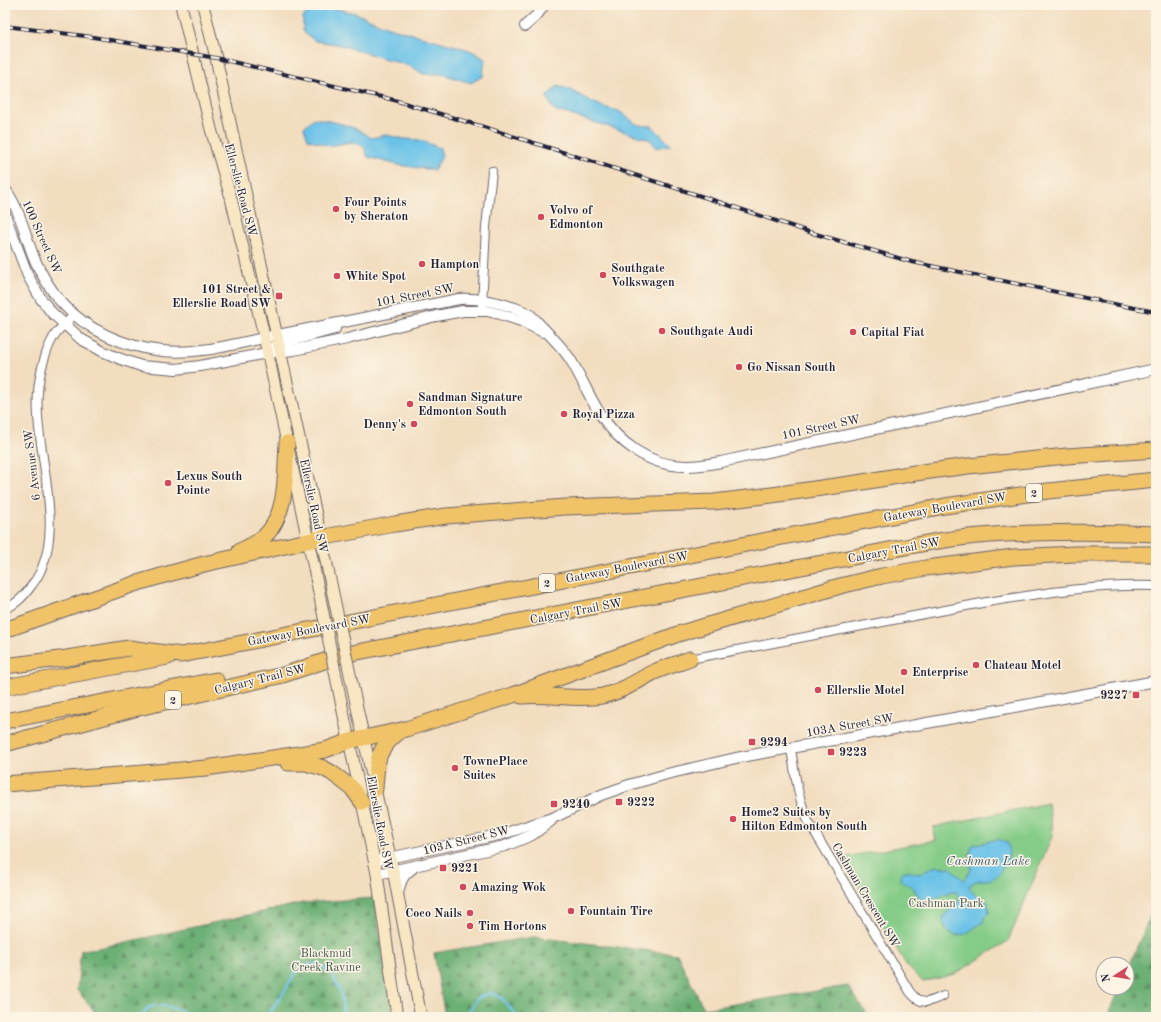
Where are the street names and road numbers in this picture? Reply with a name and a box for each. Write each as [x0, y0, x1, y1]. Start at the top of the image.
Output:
street label: Ellerslie Road SW [222, 142, 258, 238]
street label: 100 Street SW [19, 199, 63, 276]
street label: 101 Street SW [375, 282, 456, 309]
street label: 101 Street SW [781, 414, 862, 442]
street label: 6 Avenue SW [23, 428, 43, 501]
street label: Ellerslie Road SW [297, 458, 329, 555]
road number: 2 [1026, 484, 1042, 502]
street label: Gateway Boulevard SW [883, 491, 1008, 525]
street label: Calgary Trail SW [847, 536, 942, 566]
street label: Gateway Boulevard SW [565, 550, 690, 586]
road number: 2 [539, 574, 555, 592]
street label: Calgary Trail SW [529, 597, 624, 627]
street label: Gateway Boulevard SW [247, 613, 372, 649]
street label: Calgary Trail SW [213, 663, 307, 697]
road number: 2 [165, 691, 181, 709]
street label: 103A Street SW [805, 712, 895, 740]
street label: Ellerslie Road SW [364, 775, 394, 872]
street label: 103A Street SW [422, 824, 511, 858]
street label: Cashman Crescent SW [829, 841, 901, 950]

